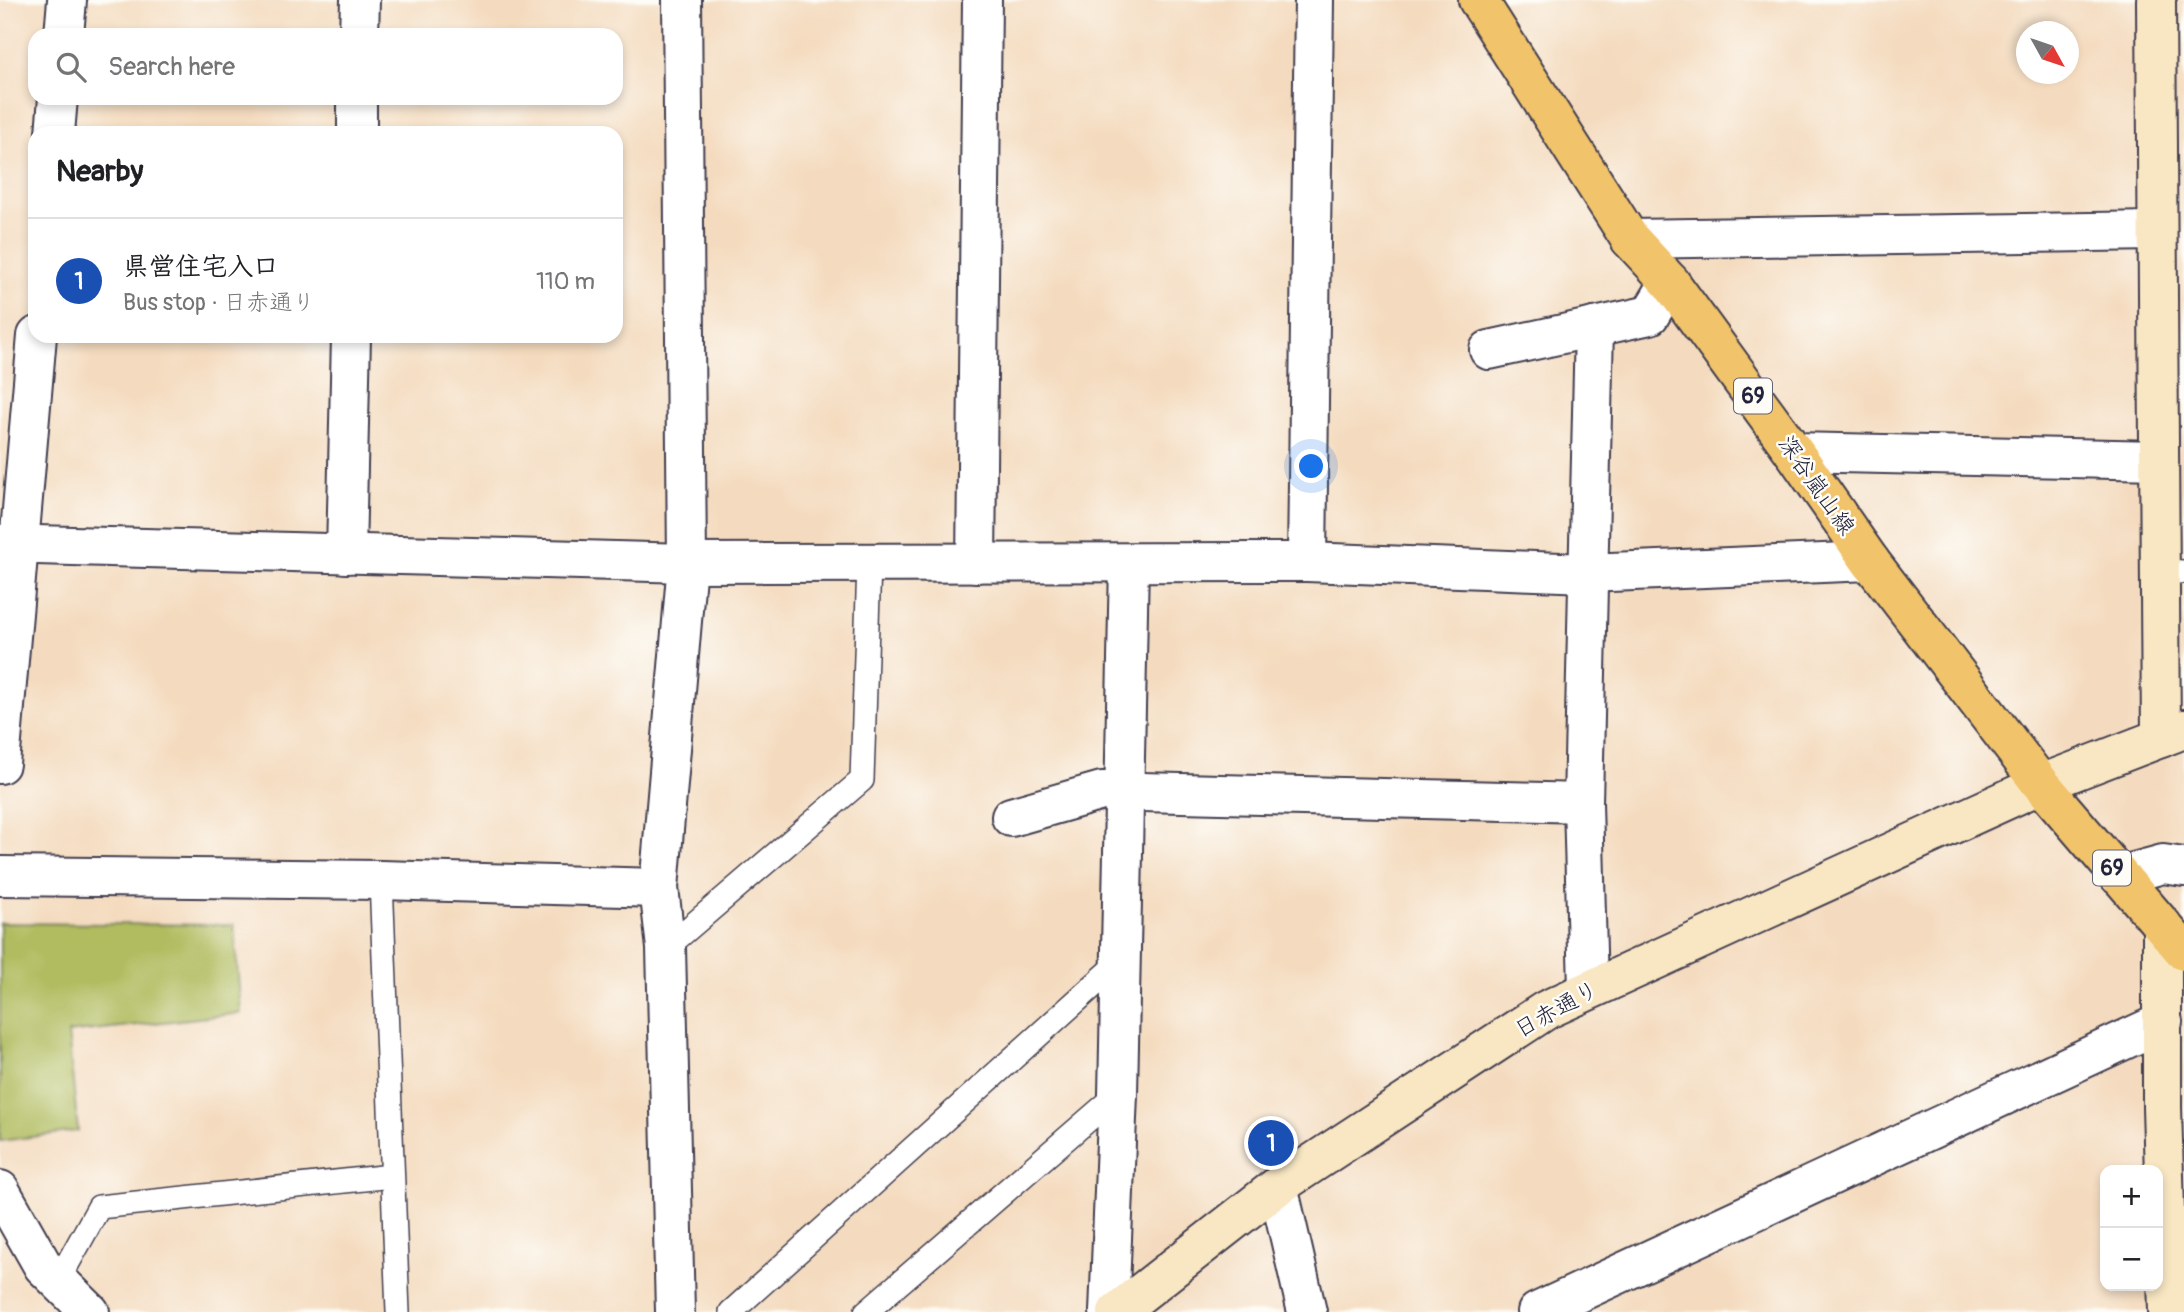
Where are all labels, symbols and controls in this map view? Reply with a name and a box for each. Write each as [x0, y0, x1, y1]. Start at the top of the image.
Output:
north arrow [2016, 21, 2079, 84]
search box [28, 28, 623, 105]
icon: search [52, 48, 90, 86]
text: Search here [108, 51, 235, 83]
text: Nearby [56, 153, 143, 190]
text: 県営住宅入口 [123, 251, 279, 283]
text: 1 [75, 267, 84, 296]
text: 110 m [536, 267, 595, 296]
text: Bus stop · 日赤通り [123, 288, 315, 317]
road number: 69 [1734, 378, 1772, 414]
street label: 深谷嵐山線 [1772, 430, 1861, 541]
your location [1294, 449, 1328, 483]
road number: 69 [2093, 850, 2131, 886]
street label: 日赤通り [1509, 974, 1604, 1044]
pin: 1 [1248, 1117, 1294, 1169]
map controls [2100, 1165, 2163, 1291]
button: + [2100, 1165, 2163, 1228]
button: − [2100, 1228, 2163, 1291]

